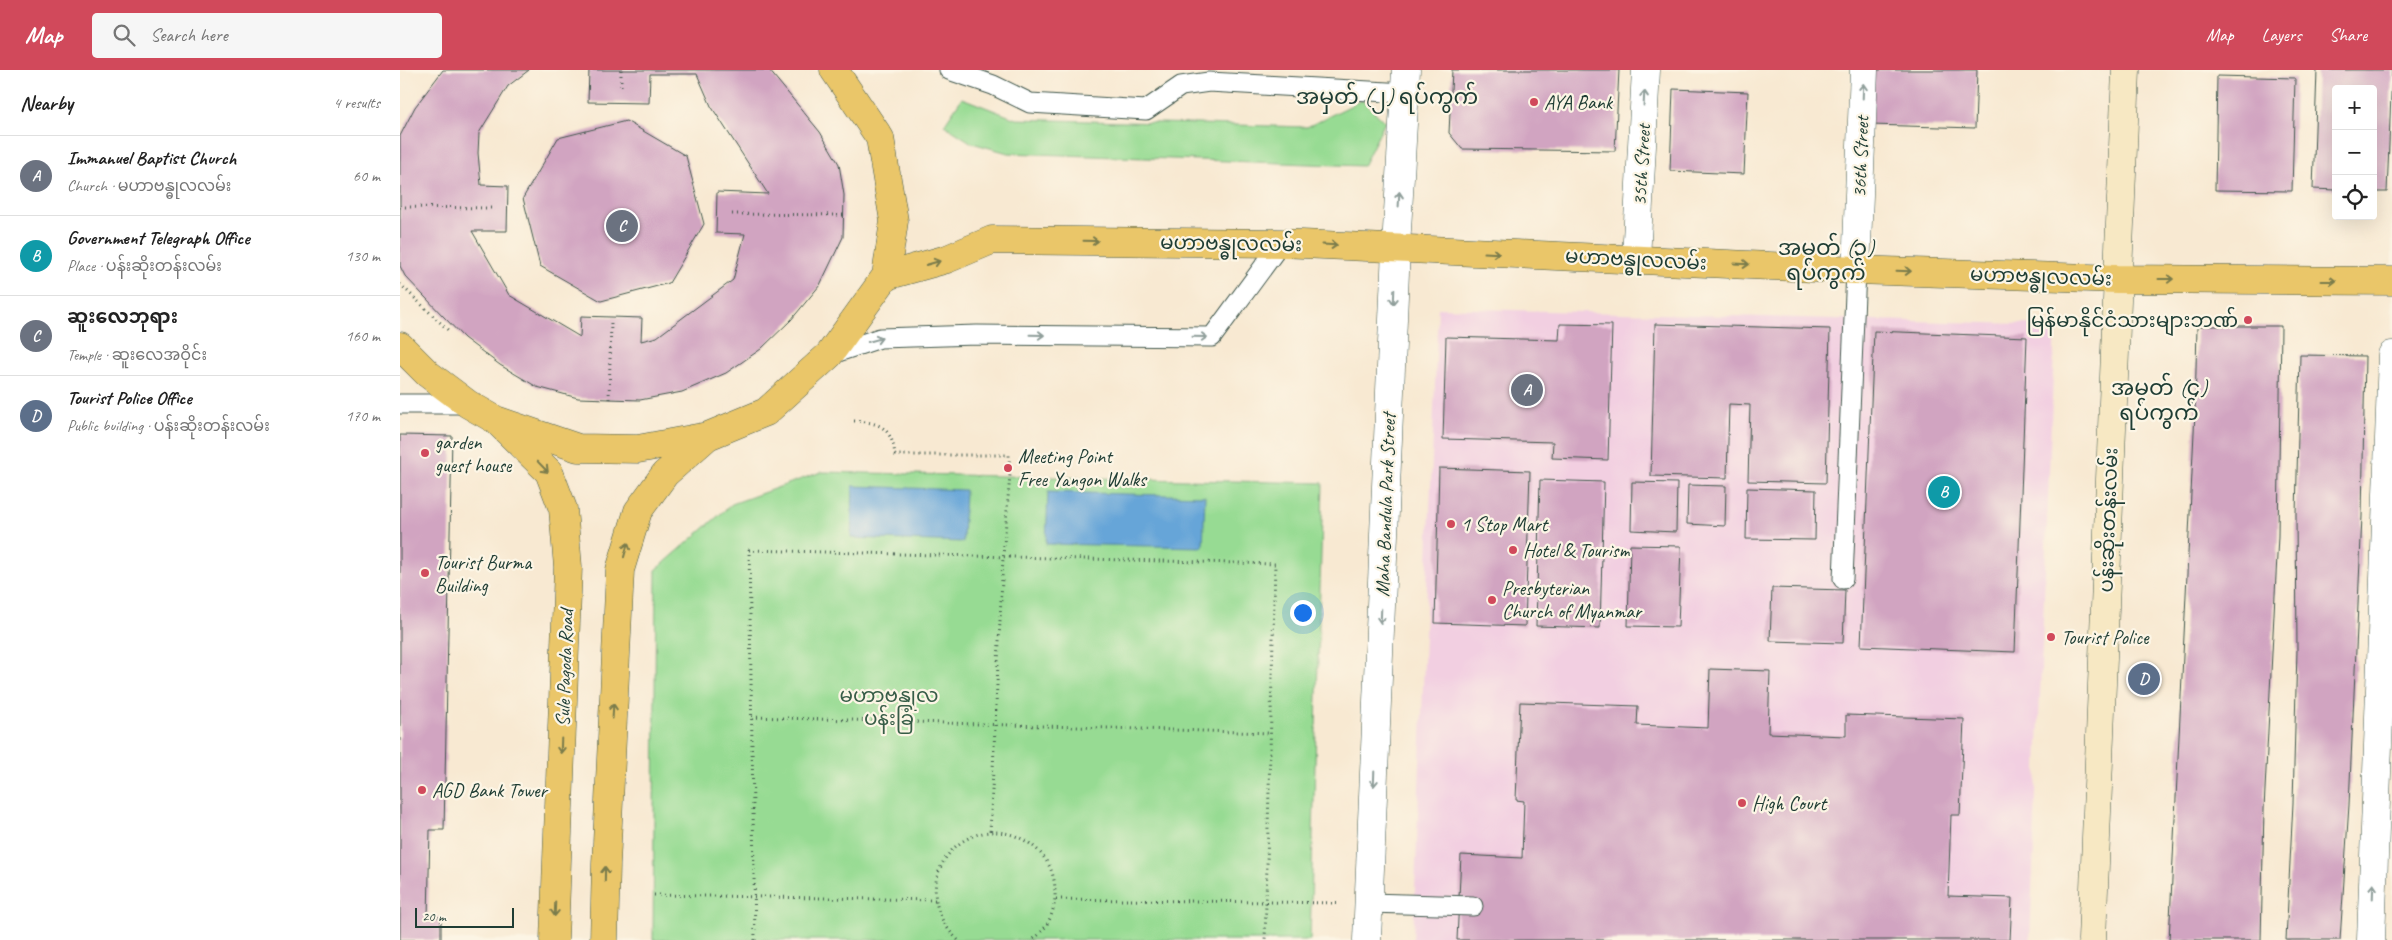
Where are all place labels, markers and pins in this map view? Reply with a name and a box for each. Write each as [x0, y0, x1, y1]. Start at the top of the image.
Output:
place label: AYA Bank [1544, 90, 1614, 115]
marker: AYA Bank [1528, 96, 1540, 108]
pin: C [606, 207, 638, 245]
place label: မြန်မာနိုင်ငံသားများဘဏ် [2026, 306, 2238, 337]
marker: မြန်မာနိုင်ငံသားများဘဏ် [2242, 314, 2254, 326]
pin: A [1511, 371, 1543, 409]
place label: garden guest house [435, 430, 513, 478]
place label: Meeting Point Free Yangon Walks [1018, 444, 1148, 492]
marker: garden guest house [419, 447, 431, 459]
marker: Meeting Point Free Yangon Walks [1002, 462, 1014, 474]
pin: B [1928, 473, 1960, 511]
place label: 1 Stop Mart [1461, 512, 1550, 537]
marker: 1 Stop Mart [1445, 518, 1457, 530]
place label: Hotel & Tourism [1523, 538, 1630, 563]
marker: Hotel & Tourism [1507, 544, 1519, 556]
place label: Tourist Burma Building [435, 550, 533, 598]
marker: Tourist Burma Building [419, 567, 431, 579]
place label: Presbyterian Church of Myanmar [1502, 576, 1643, 624]
marker: Presbyterian Church of Myanmar [1486, 594, 1498, 606]
place label: Tourist Police [2061, 625, 2150, 650]
marker: Tourist Police [2045, 631, 2057, 643]
pin: D [2128, 660, 2160, 698]
place label: AGD Bank Tower [432, 778, 549, 803]
marker: AGD Bank Tower [416, 784, 428, 796]
place label: High Court [1752, 791, 1829, 816]
marker: High Court [1736, 797, 1748, 809]

